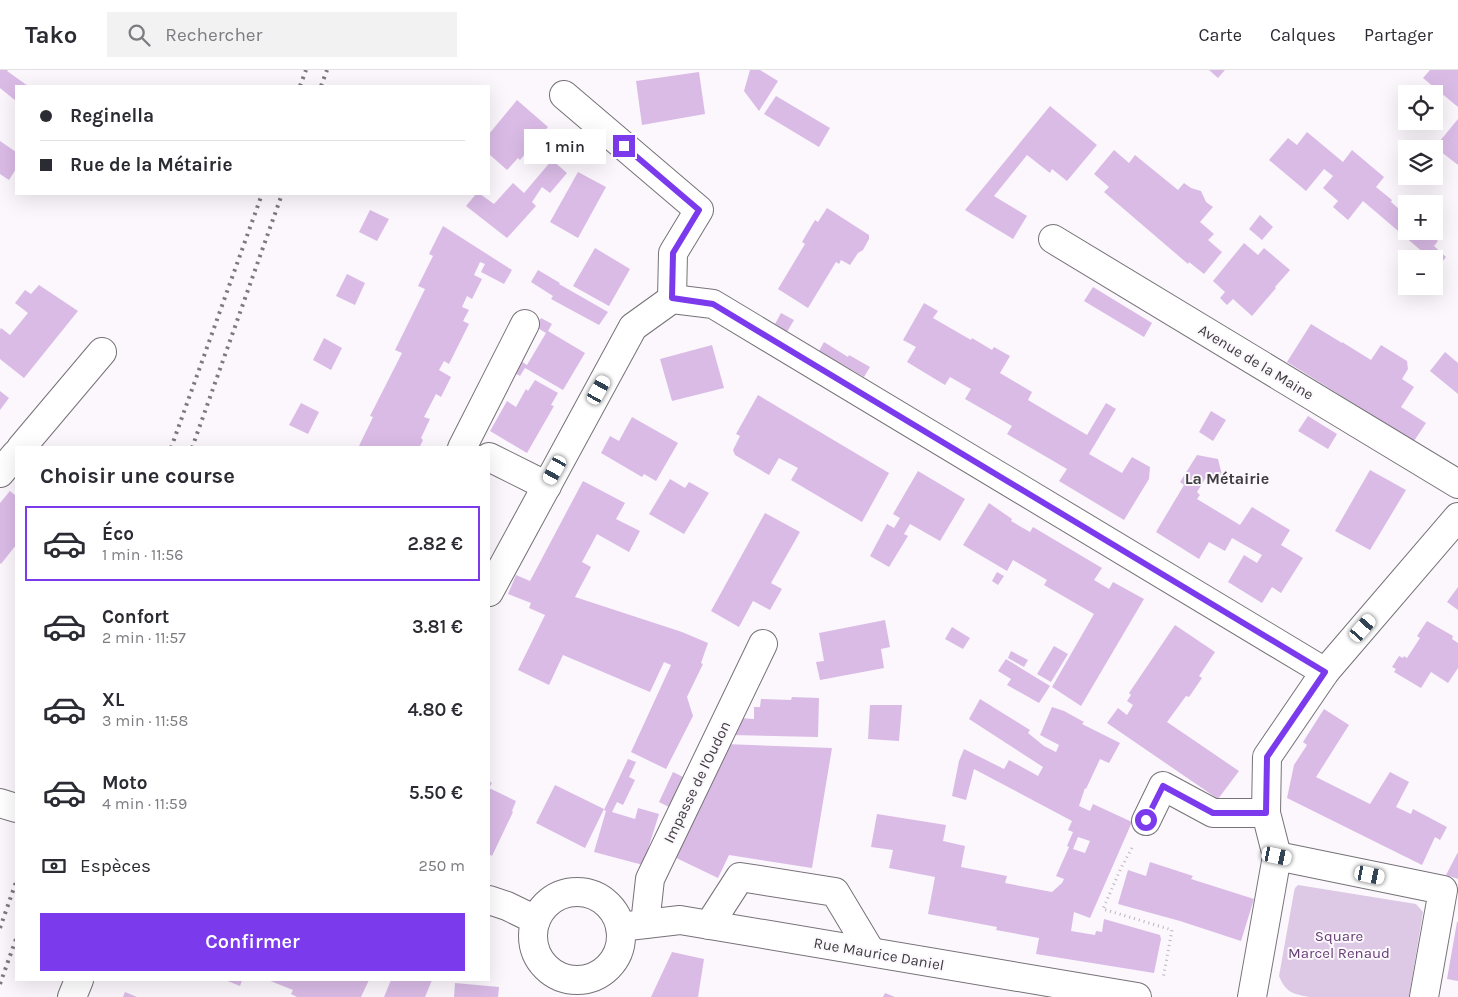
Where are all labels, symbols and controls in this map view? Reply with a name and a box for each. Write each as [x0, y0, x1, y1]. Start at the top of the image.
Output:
search box [107, 12, 457, 57]
text: Tako [25, 21, 77, 49]
icon: search [125, 21, 153, 49]
text: Rechercher [165, 24, 262, 46]
text: Carte [1198, 24, 1242, 46]
text: Calques [1270, 24, 1336, 46]
text: Partager [1364, 24, 1433, 46]
map controls [1398, 85, 1443, 295]
button: locate [1398, 85, 1443, 130]
text: Reginella [70, 105, 154, 127]
callout: 1 min [524, 128, 606, 164]
route end [613, 135, 635, 157]
text: 1 min [545, 137, 585, 156]
button: layers [1398, 140, 1443, 185]
text: Rue de la Métairie [70, 154, 233, 176]
button: + [1398, 195, 1443, 240]
button: − [1398, 250, 1443, 295]
street label: Avenue de la Maine [1195, 320, 1317, 404]
car [585, 373, 612, 407]
car [541, 453, 568, 487]
text: Choisir une course [40, 463, 235, 489]
district label: La Métairie [1185, 469, 1269, 488]
icon: car [42, 521, 87, 566]
text: Éco [102, 523, 134, 545]
text: 2.82 € [408, 533, 463, 555]
text: 1 min · 11:56 [102, 545, 183, 564]
icon: car [42, 604, 87, 649]
text: Confort [102, 606, 169, 628]
car [1347, 612, 1378, 644]
text: 3.81 € [412, 616, 463, 638]
text: 2 min · 11:57 [102, 628, 186, 647]
icon: car [42, 687, 87, 732]
text: XL [102, 689, 124, 711]
text: 4.80 € [407, 699, 463, 721]
text: 3 min · 11:58 [102, 711, 188, 730]
street label: Impasse de l'Oudon [660, 718, 734, 846]
icon: car [42, 770, 87, 815]
text: Moto [102, 772, 148, 794]
text: 5.50 € [409, 782, 463, 804]
text: 4 min · 11:59 [102, 794, 187, 813]
route start [1135, 809, 1157, 831]
car [1260, 846, 1293, 866]
icon: cash [40, 852, 68, 880]
text: Espèces [80, 855, 151, 877]
text: 250 m [418, 856, 465, 875]
car [1353, 865, 1386, 885]
button: Confirmer [40, 913, 465, 971]
park label: Square Marcel Renaud [1288, 927, 1390, 962]
street label: Rue Maurice Daniel [812, 934, 946, 974]

